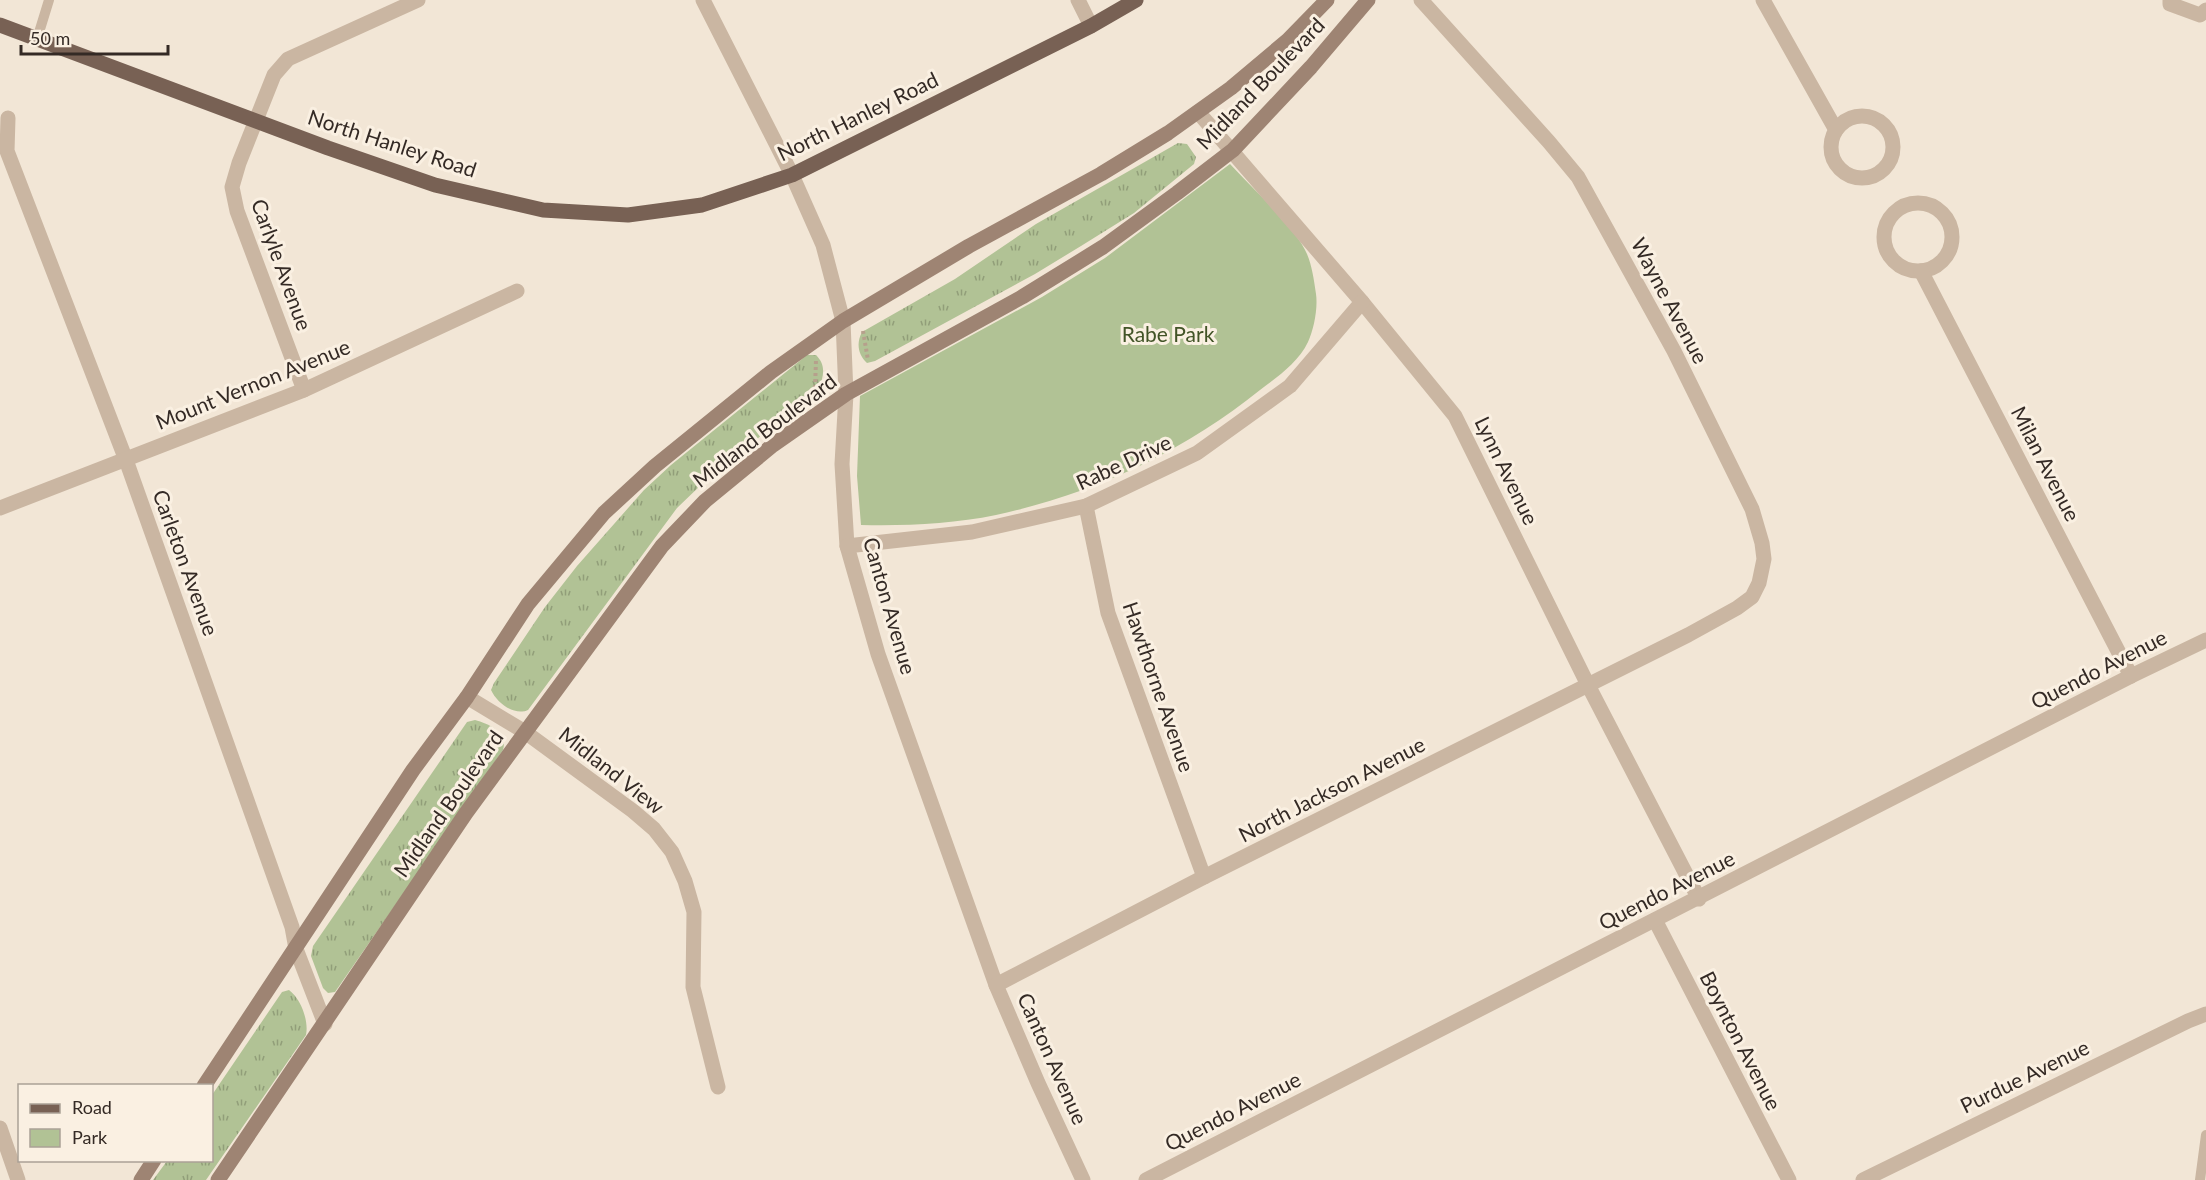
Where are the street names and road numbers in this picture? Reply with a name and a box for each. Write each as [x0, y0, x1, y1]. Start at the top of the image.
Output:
street label: Midland Boulevard [1191, 12, 1329, 154]
street label: North Hanley Road [773, 66, 942, 165]
street label: North Hanley Road [305, 104, 480, 182]
street label: Carlyle Avenue [247, 195, 318, 334]
street label: Wayne Avenue [1627, 233, 1714, 367]
street label: Mount Vernon Avenue [152, 333, 353, 434]
street label: Midland Boulevard [687, 368, 841, 492]
street label: Milan Avenue [2007, 402, 2086, 525]
street label: Lynn Avenue [1470, 412, 1544, 529]
street label: Rabe Drive [1072, 429, 1175, 494]
street label: Carleton Avenue [148, 486, 224, 639]
street label: Canton Avenue [859, 534, 922, 677]
street label: Hawthorne Avenue [1119, 598, 1200, 775]
street label: Quendo Avenue [2026, 624, 2170, 714]
street label: Midland View [554, 721, 670, 819]
street label: Midland Boulevard [388, 725, 508, 881]
street label: North Jackson Avenue [1234, 731, 1429, 847]
street label: Quendo Avenue [1594, 845, 1738, 935]
street label: Boynton Avenue [1696, 967, 1787, 1114]
street label: Canton Avenue [1013, 989, 1094, 1128]
street label: Purdue Avenue [1956, 1034, 2093, 1118]
street label: Quendo Avenue [1160, 1066, 1304, 1156]

